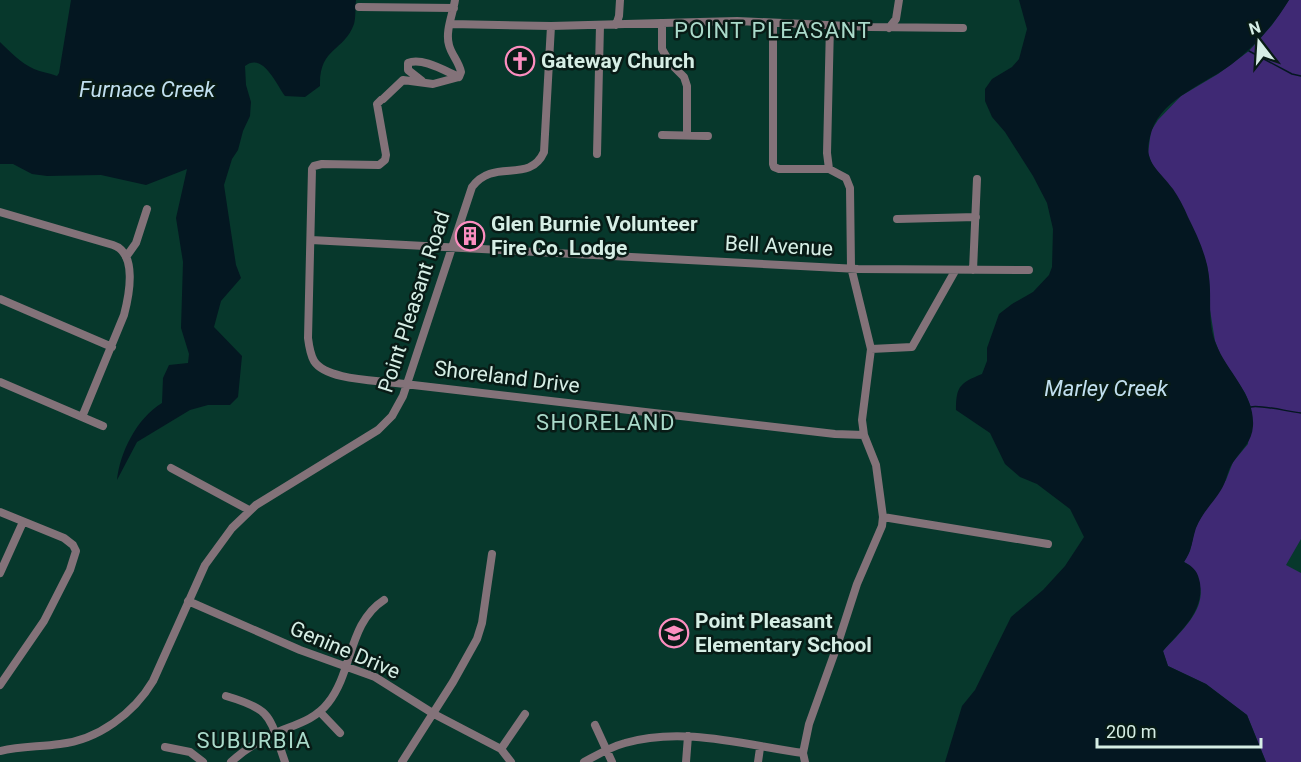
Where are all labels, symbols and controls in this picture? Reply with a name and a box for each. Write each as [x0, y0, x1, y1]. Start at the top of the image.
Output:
north arrow [1229, 12, 1289, 72]
text: N [1247, 17, 1263, 39]
district label: POINT PLEASANT [674, 18, 872, 43]
church icon: Gateway Church [504, 45, 536, 77]
place label: Gateway Church [541, 49, 695, 73]
water label: Furnace Creek [79, 77, 216, 102]
street label: Point Pleasant Road [373, 208, 455, 396]
place label: Glen Burnie Volunteer Fire Co. Lodge [491, 212, 698, 260]
building icon: Glen Burnie Volunteer Fire Co. Lodge [454, 220, 486, 252]
street label: Bell Avenue [724, 231, 834, 261]
street label: Shoreland Drive [433, 356, 581, 398]
water label: Marley Creek [1044, 376, 1169, 401]
district label: SHORELAND [536, 410, 676, 435]
place label: Point Pleasant Elementary School [695, 609, 872, 657]
street label: Genine Drive [286, 616, 404, 684]
school or university icon: Point Pleasant Elementary School [658, 617, 690, 649]
scale bar [1097, 711, 1260, 749]
text: 200 m [1106, 721, 1157, 742]
district label: SUBURBIA [196, 728, 312, 753]

